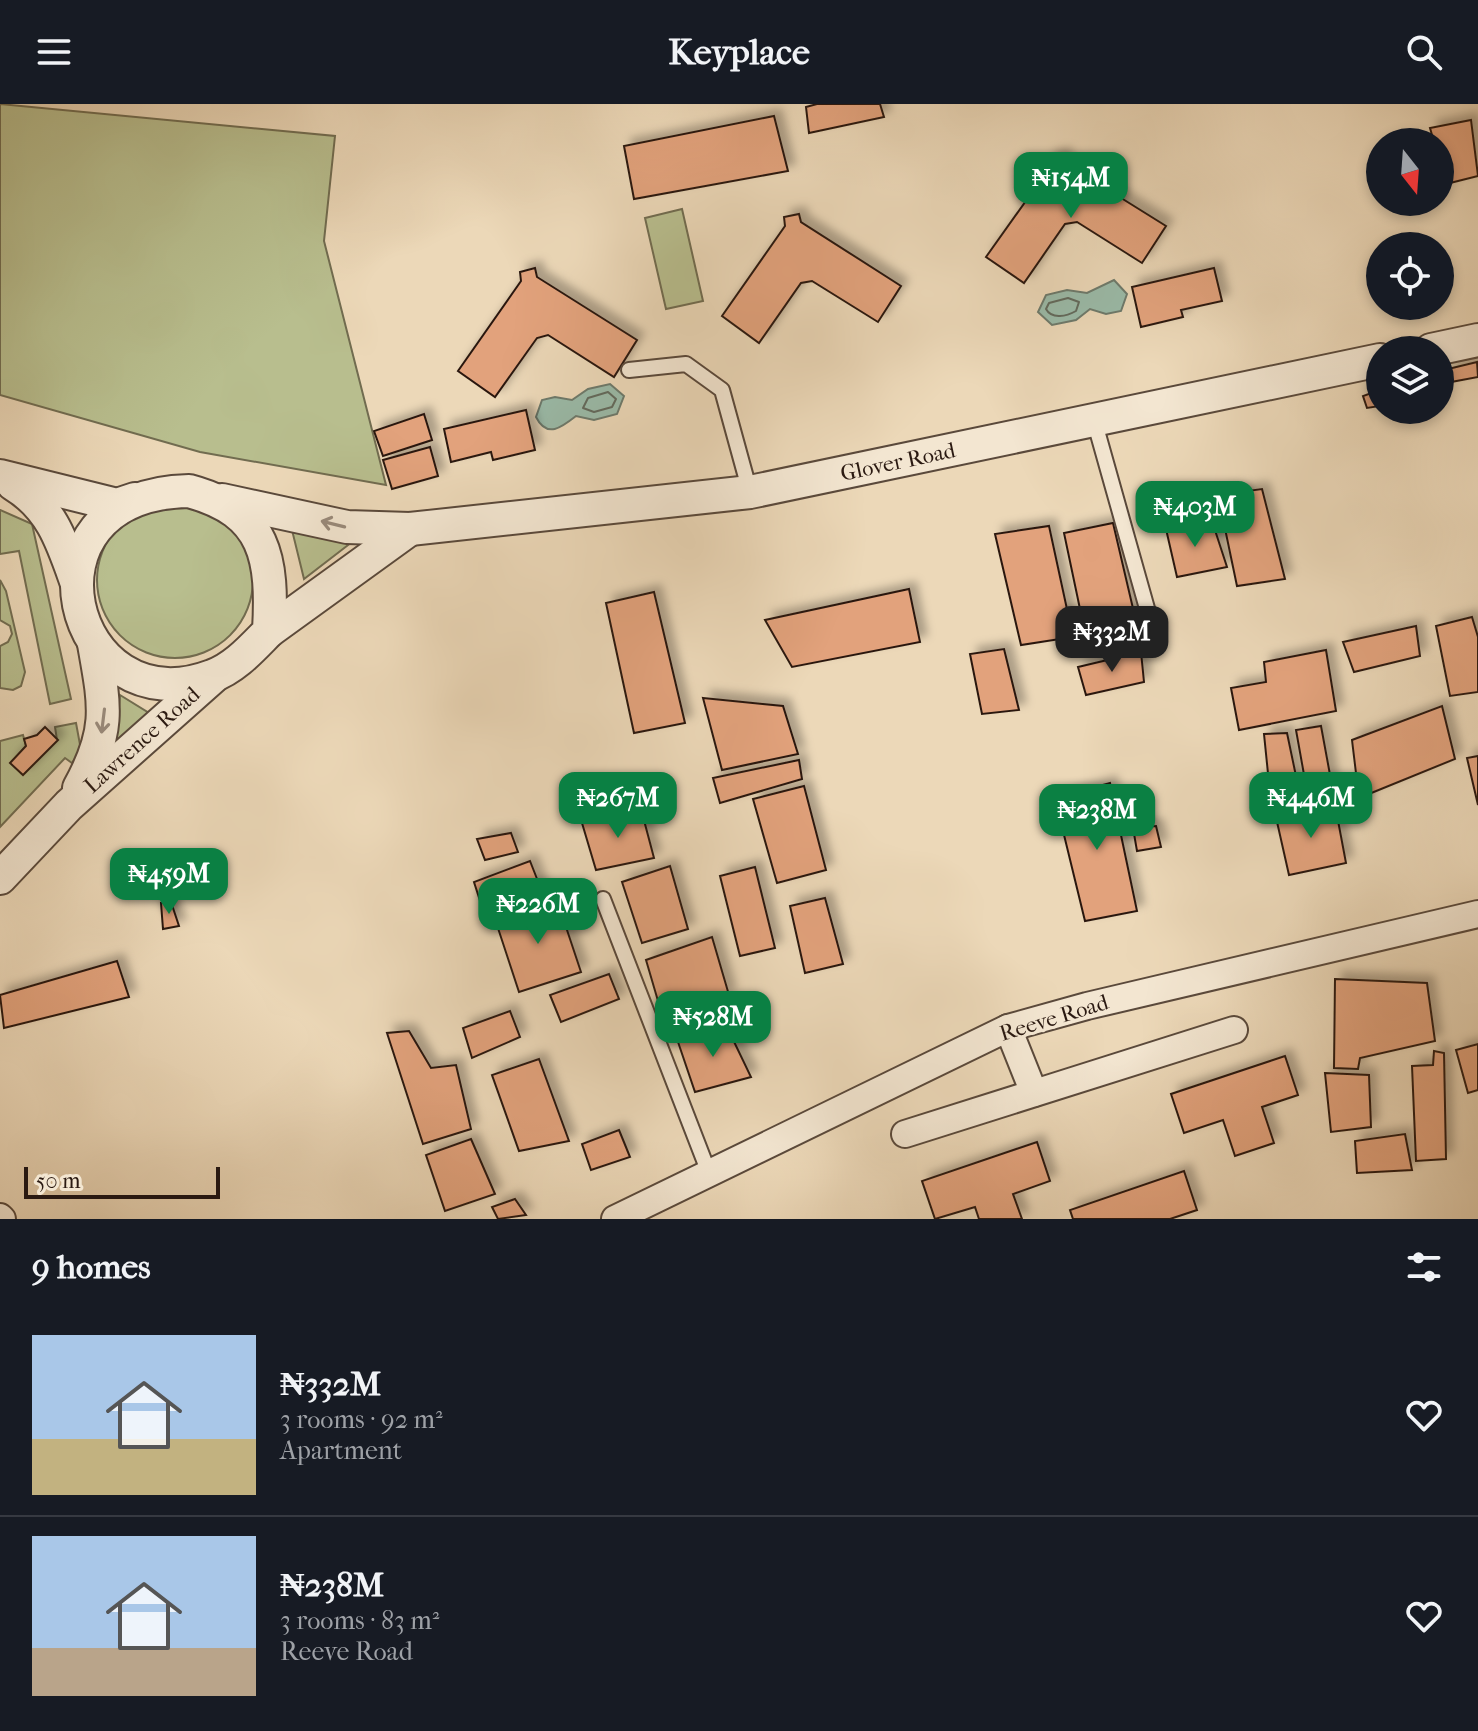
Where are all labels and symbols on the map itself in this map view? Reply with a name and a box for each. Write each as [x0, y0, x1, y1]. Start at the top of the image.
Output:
north arrow [1366, 128, 1454, 216]
pin: ₦154M [1015, 152, 1127, 220]
street label: Glover Road [838, 437, 959, 487]
pin: ₦403M [1139, 481, 1251, 549]
one-way arrow [320, 515, 346, 530]
pin: ₦332M [1056, 606, 1168, 674]
street label: Lawrence Road [79, 681, 206, 799]
one-way arrow [95, 708, 110, 733]
pin: ₦267M [562, 772, 674, 840]
pin: ₦446M [1255, 772, 1367, 840]
pin: ₦238M [1041, 784, 1153, 852]
pin: ₦459M [113, 848, 225, 916]
pin: ₦226M [482, 878, 594, 946]
street label: Reeve Road [996, 989, 1112, 1047]
pin: ₦528M [657, 991, 769, 1059]
scale bar [24, 1163, 220, 1199]

